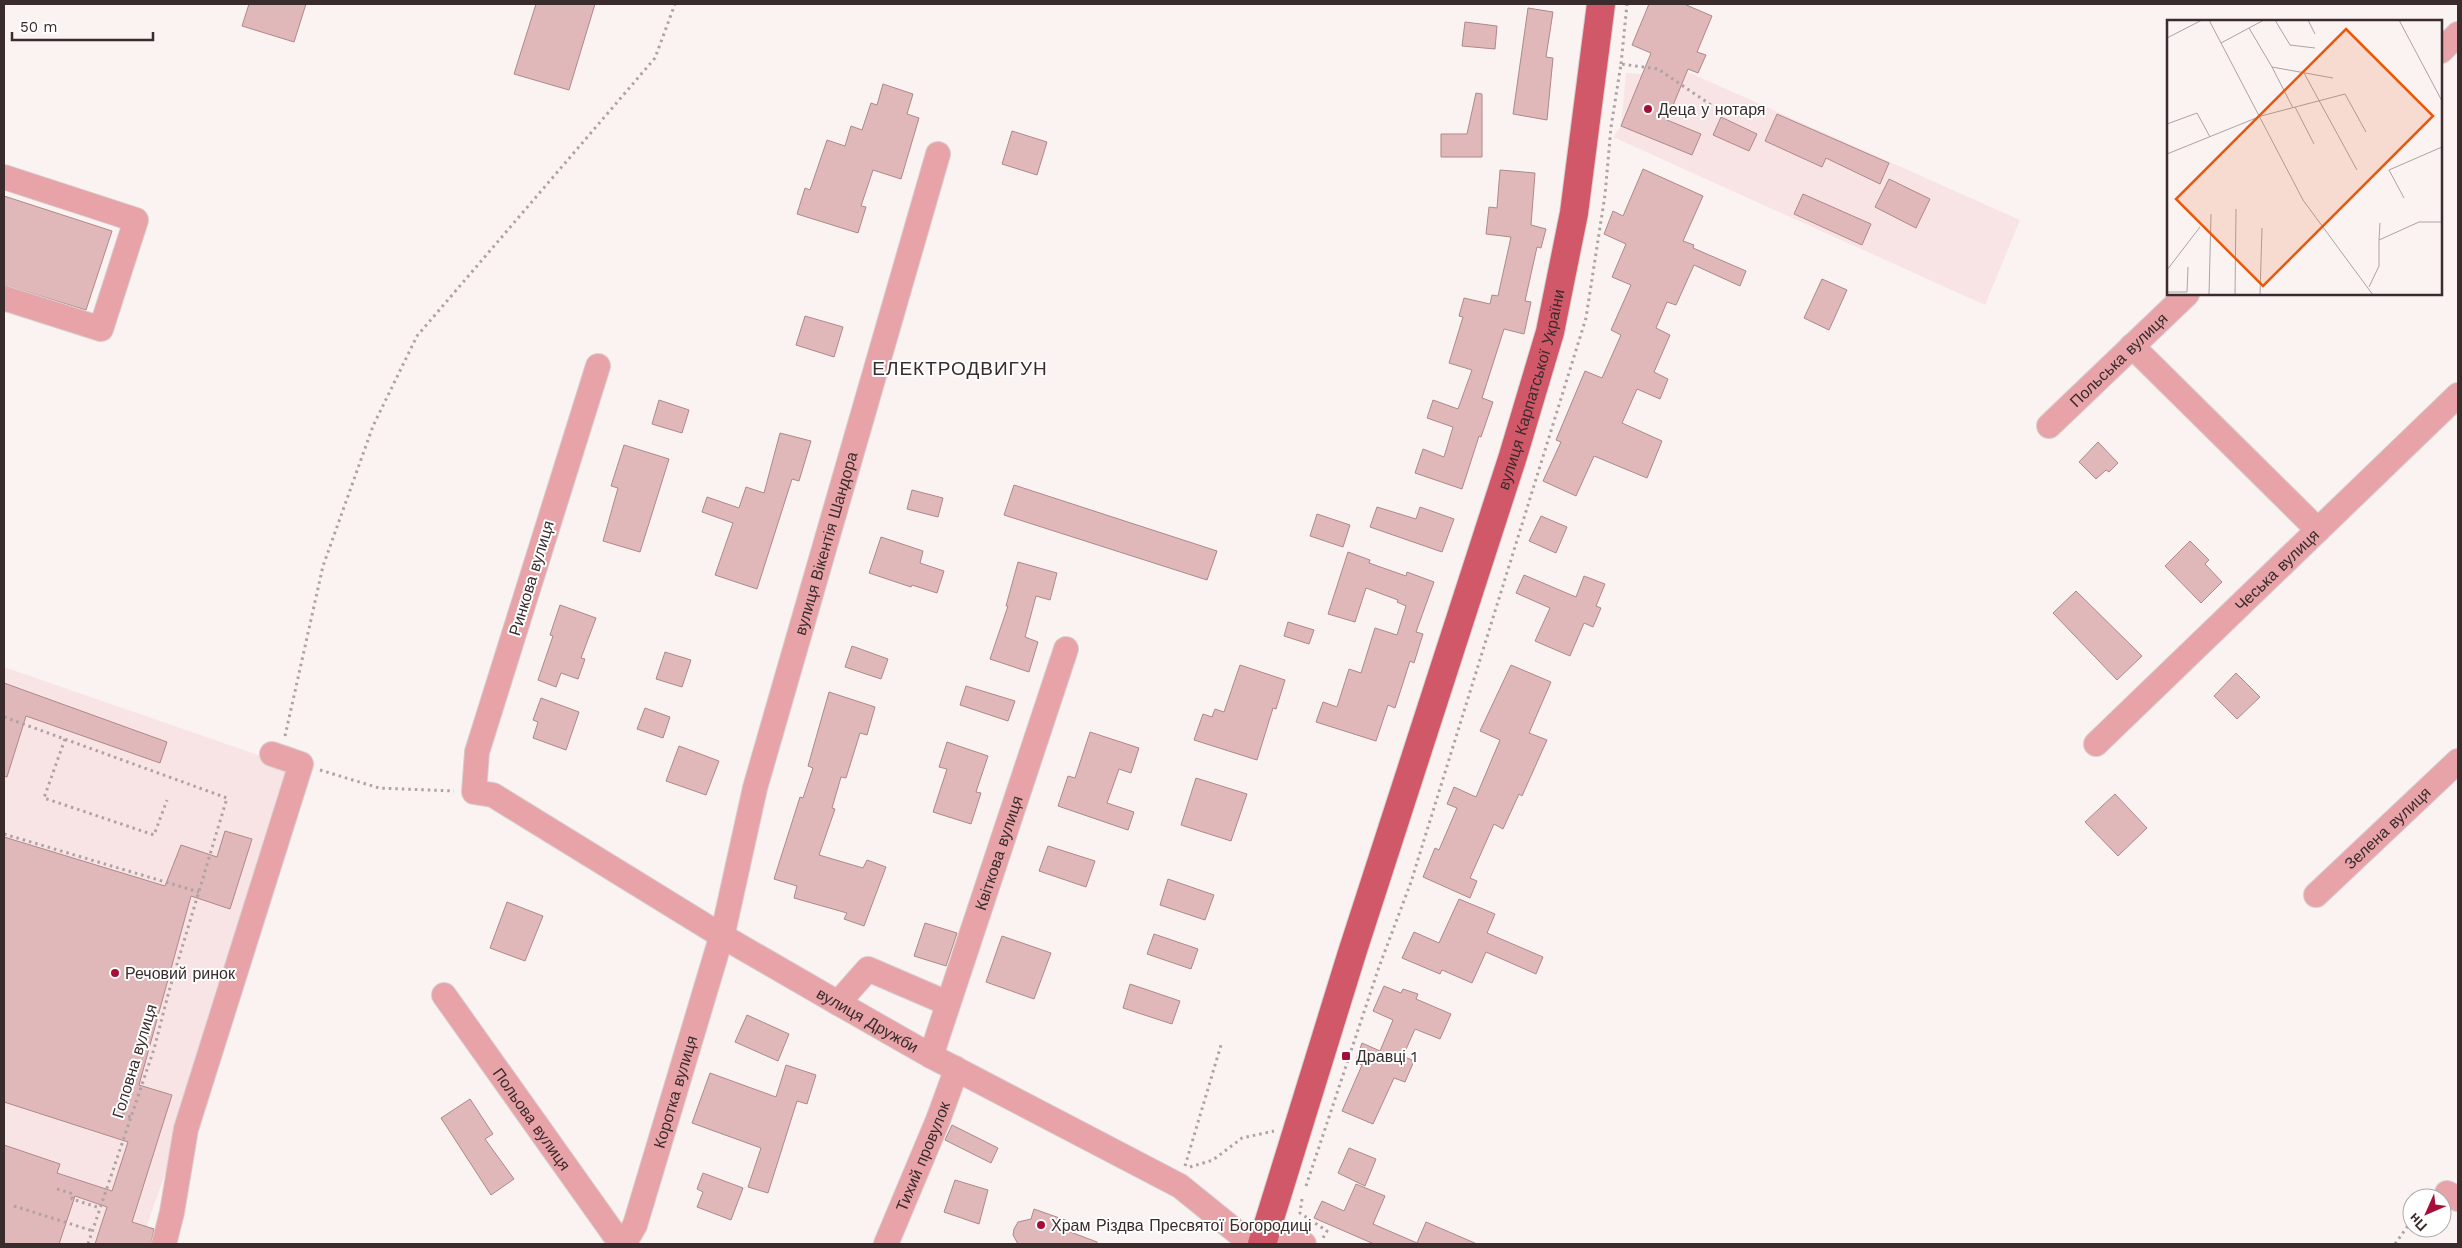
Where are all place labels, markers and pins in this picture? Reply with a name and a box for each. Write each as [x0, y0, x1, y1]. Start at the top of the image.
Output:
place label: Деца у нотаря [1658, 100, 1766, 119]
marker: Деца у нотаря [1642, 103, 1654, 115]
place label: Речовий ринок [125, 964, 236, 983]
marker: Речовий ринок [109, 967, 121, 979]
place label: Дравці 1 [1356, 1047, 1417, 1066]
marker: Дравці 1 [1340, 1050, 1352, 1062]
place label: Храм Різдва Пресвятої Богородиці [1051, 1216, 1312, 1235]
marker: Храм Різдва Пресвятої Богородиці [1035, 1219, 1047, 1231]

